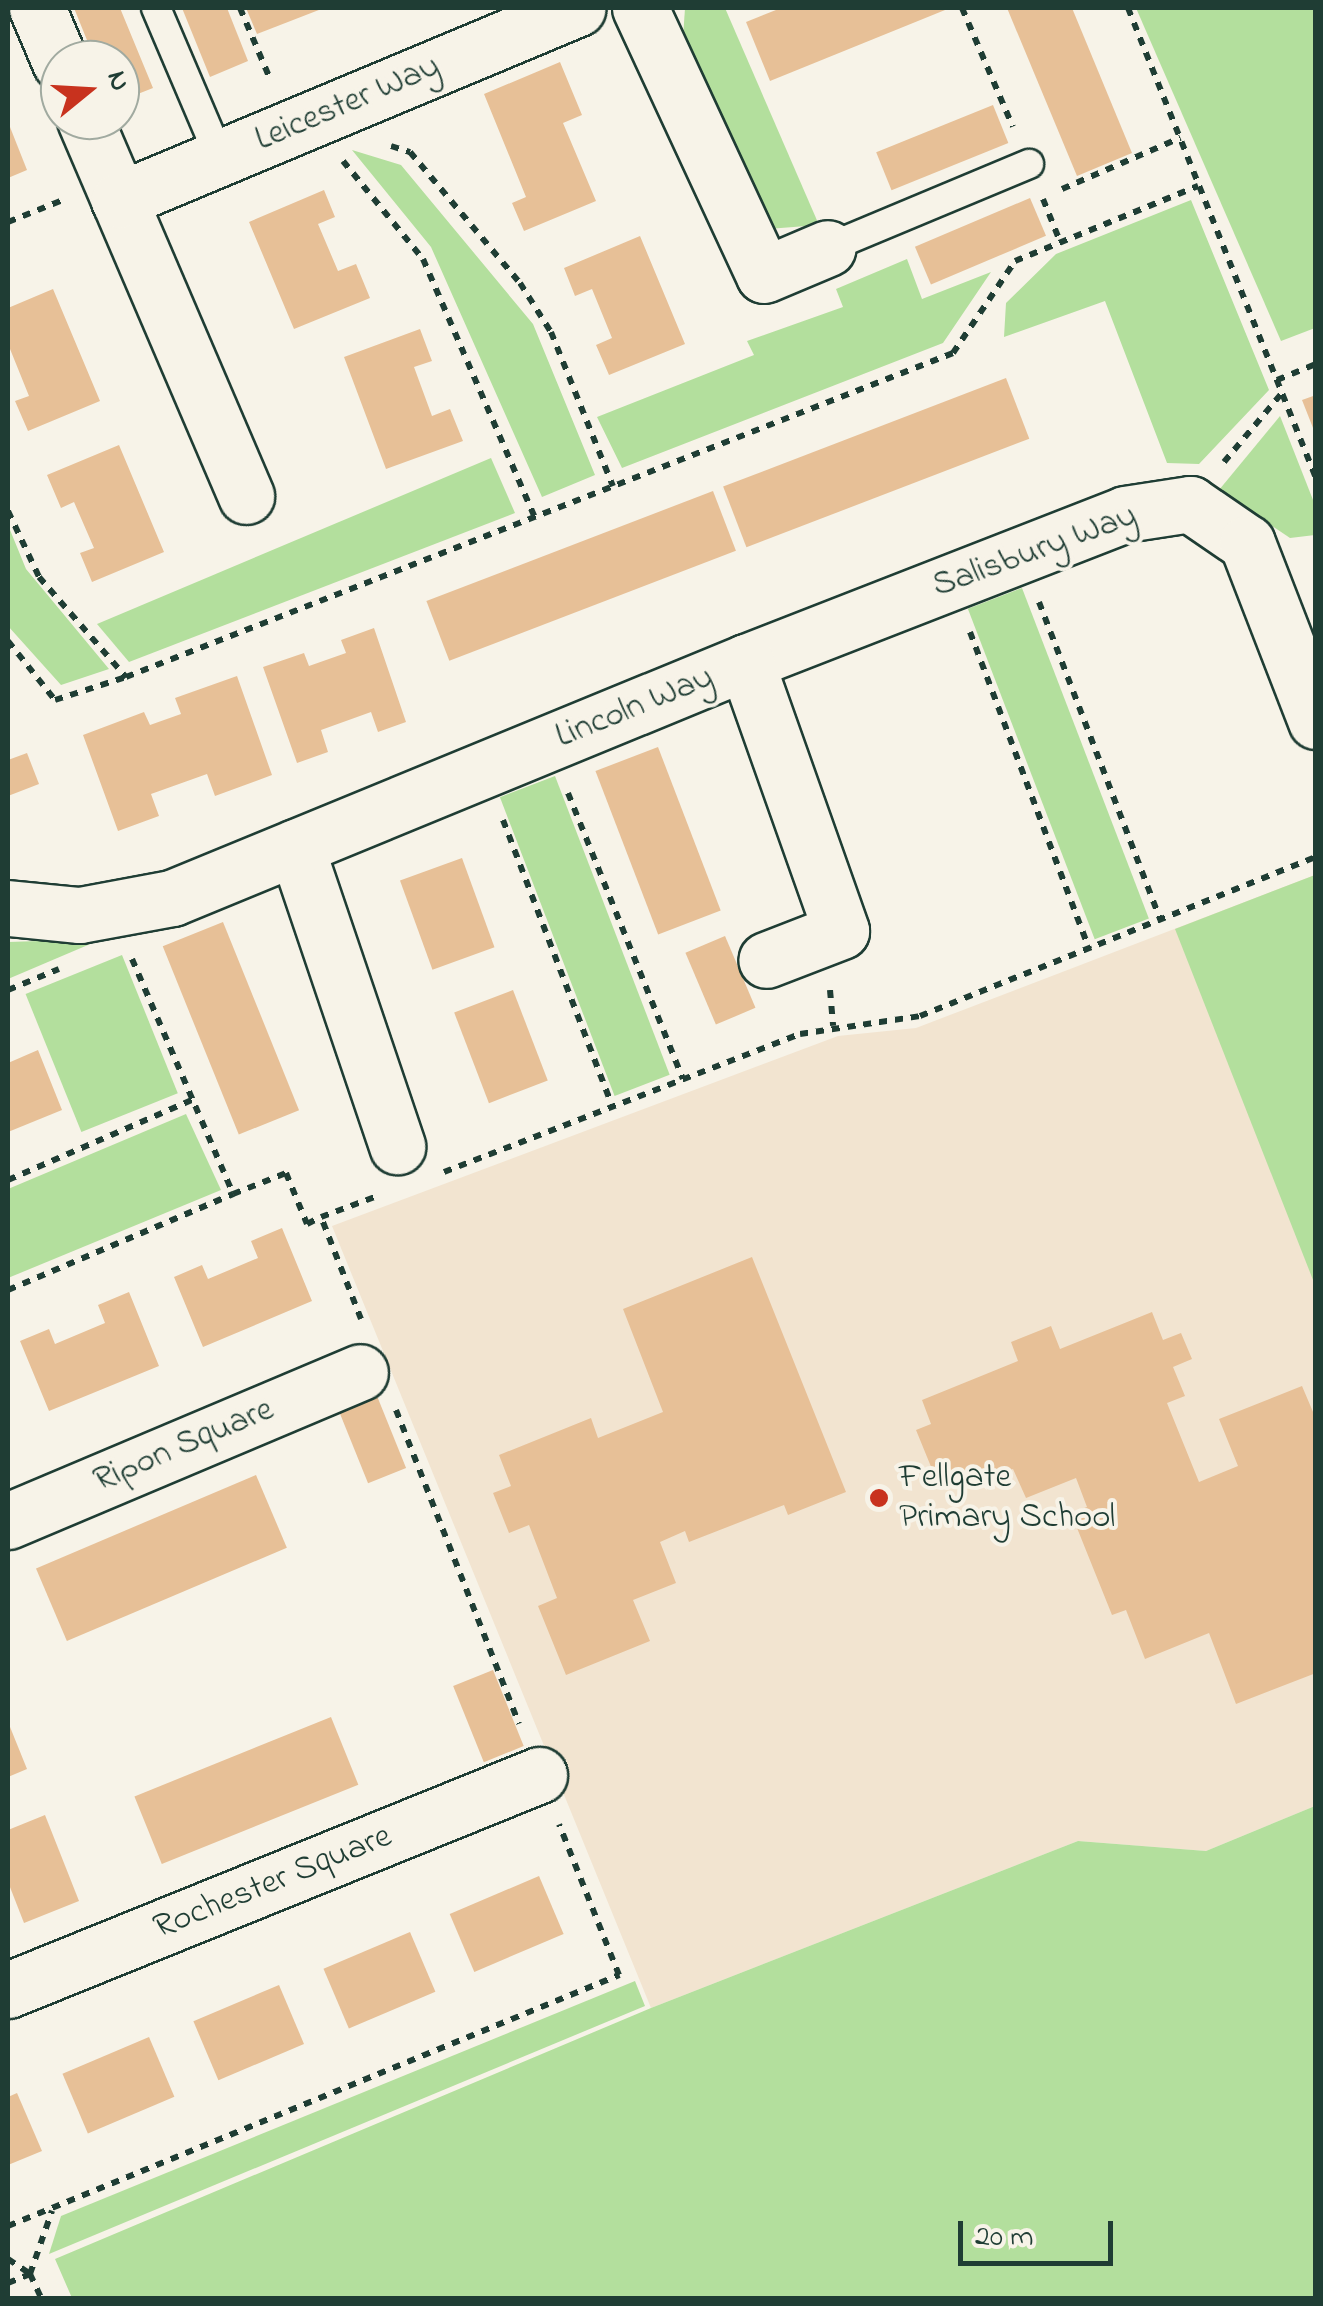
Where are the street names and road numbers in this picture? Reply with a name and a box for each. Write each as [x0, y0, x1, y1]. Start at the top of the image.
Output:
street label: Leicester Way [249, 46, 447, 162]
street label: Salisbury Way [927, 496, 1143, 608]
street label: Lincoln Way [550, 657, 720, 759]
street label: Ripon Square [88, 1389, 280, 1503]
street label: Rochester Square [148, 1816, 398, 1950]

